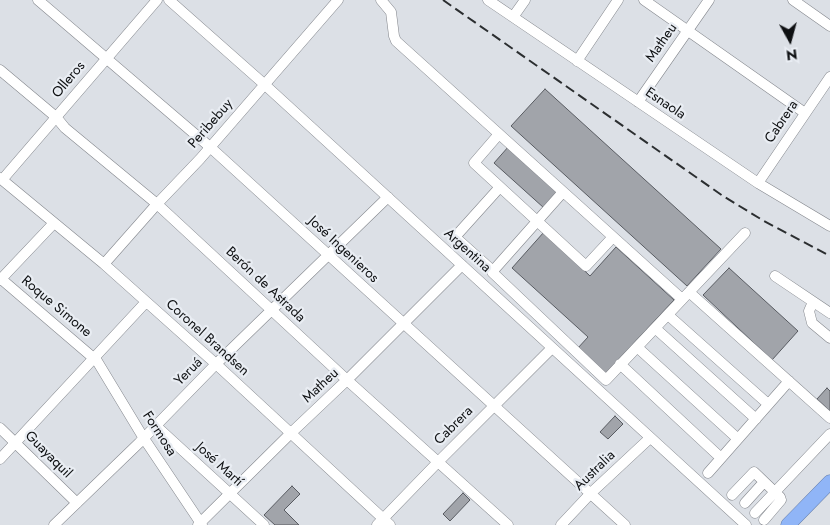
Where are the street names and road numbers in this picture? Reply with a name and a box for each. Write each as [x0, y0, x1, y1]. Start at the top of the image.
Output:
street label: Matheu [643, 20, 681, 66]
street label: Olleros [49, 58, 89, 102]
street label: Esnaola [642, 84, 688, 124]
street label: Peribebuy [185, 96, 237, 152]
street label: Cabrera [762, 98, 802, 146]
street label: José Ingenieros [304, 213, 382, 287]
street label: Argentina [440, 226, 494, 276]
street label: Berón de Astrada [222, 244, 308, 326]
street label: Roque Simone [17, 273, 95, 341]
street label: Coronel Brandsen [162, 296, 252, 380]
street label: Yeruá [172, 355, 206, 389]
street label: Matheu [299, 365, 343, 407]
street label: Cabrera [431, 403, 477, 449]
street label: Formosa [138, 408, 180, 460]
street label: Guayaquil [21, 428, 75, 482]
street label: José Martí [192, 439, 246, 491]
street label: Australia [571, 447, 619, 495]

